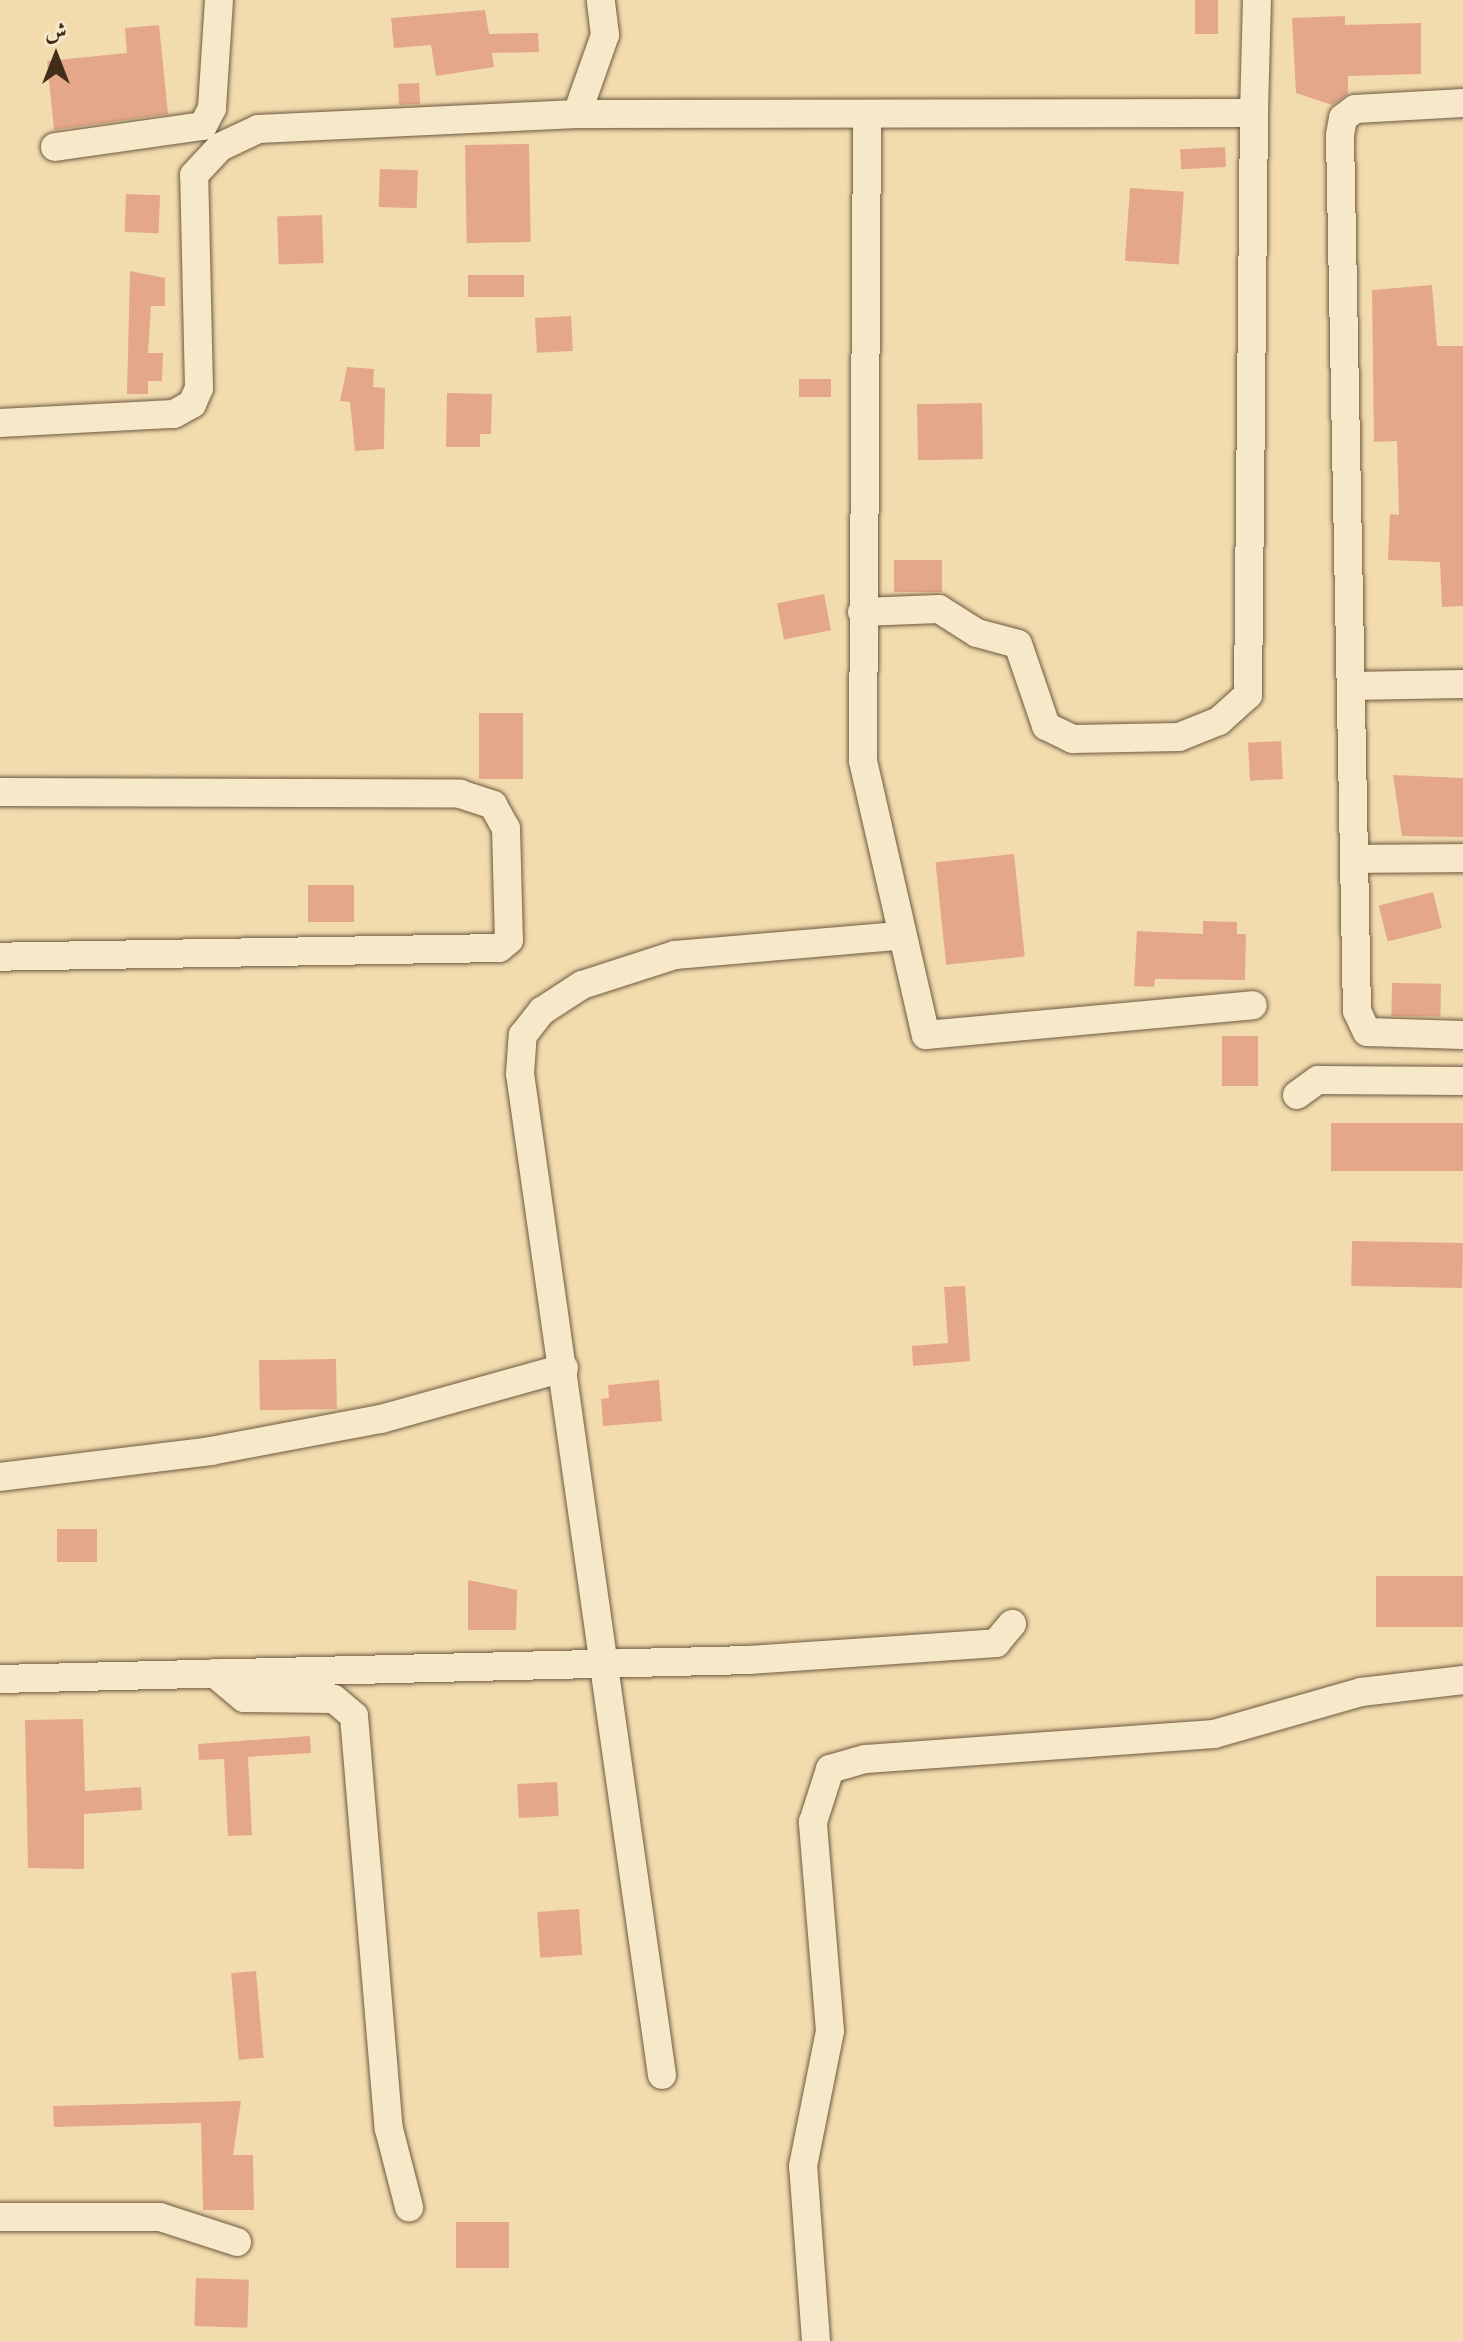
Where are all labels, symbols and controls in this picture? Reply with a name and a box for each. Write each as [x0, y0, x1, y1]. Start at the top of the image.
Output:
north arrow [16, 16, 96, 96]
text: ش [45, 17, 67, 47]

